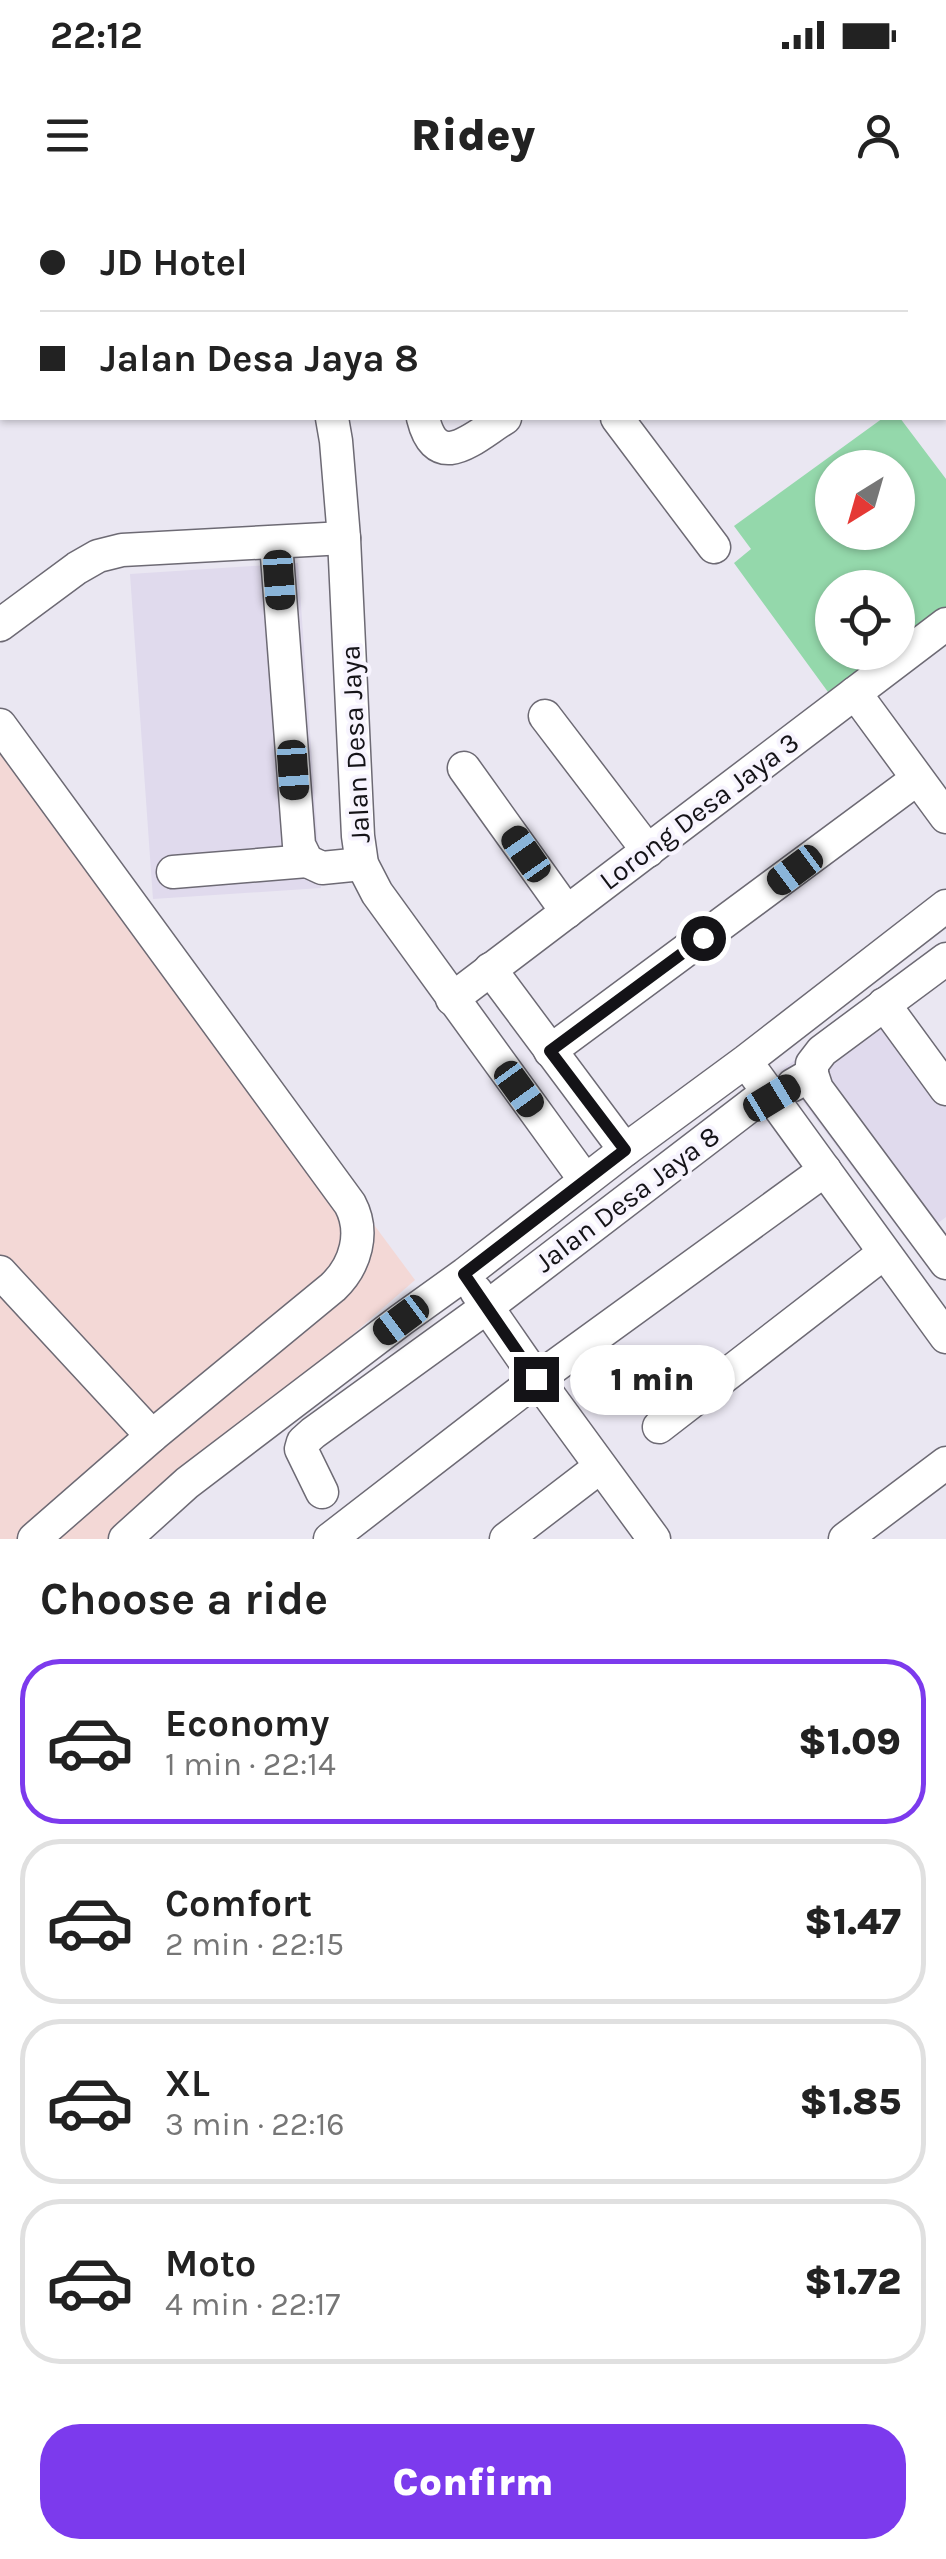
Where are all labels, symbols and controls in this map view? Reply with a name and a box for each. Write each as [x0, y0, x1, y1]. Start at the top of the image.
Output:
text: 22:12 [50, 13, 143, 58]
icon: menu [40, 108, 95, 163]
icon: person [851, 108, 906, 163]
text: Ridey [411, 109, 535, 161]
text: JD Hotel [100, 240, 248, 285]
text: Jalan Desa Jaya 8 [100, 336, 419, 381]
north arrow [815, 450, 915, 550]
map controls [815, 450, 915, 670]
car [262, 549, 296, 611]
button: locate [815, 570, 915, 670]
street label: Jalan Desa Jaya [333, 644, 377, 844]
street label: Lorong Desa Jaya 3 [593, 725, 805, 897]
car [276, 739, 310, 801]
car [497, 821, 555, 887]
car [762, 840, 828, 900]
route start [681, 916, 726, 961]
car [489, 1056, 549, 1122]
car [739, 1070, 805, 1126]
street label: Jalan Desa Jaya 8 [528, 1119, 726, 1279]
car [368, 1290, 434, 1350]
callout: 1 min [571, 1344, 736, 1414]
route end [514, 1357, 559, 1402]
text: 1 min [611, 1361, 694, 1398]
text: Choose a ride [40, 1573, 328, 1625]
icon: car [45, 1697, 135, 1787]
text: Economy [165, 1701, 329, 1746]
text: $1.09 [798, 1719, 901, 1764]
text: 1 min · 22:14 [165, 1746, 336, 1783]
icon: car [45, 1877, 135, 1967]
text: Comfort [165, 1881, 312, 1926]
text: $1.47 [804, 1899, 901, 1944]
text: 2 min · 22:15 [165, 1926, 344, 1963]
icon: car [45, 2057, 135, 2147]
text: XL [165, 2061, 210, 2106]
text: $1.85 [800, 2079, 901, 2124]
text: 3 min · 22:16 [165, 2106, 345, 2143]
icon: car [45, 2237, 135, 2327]
text: Moto [165, 2241, 256, 2286]
text: $1.72 [804, 2259, 901, 2304]
text: 4 min · 22:17 [165, 2286, 340, 2323]
button: Confirm [40, 2424, 906, 2539]

